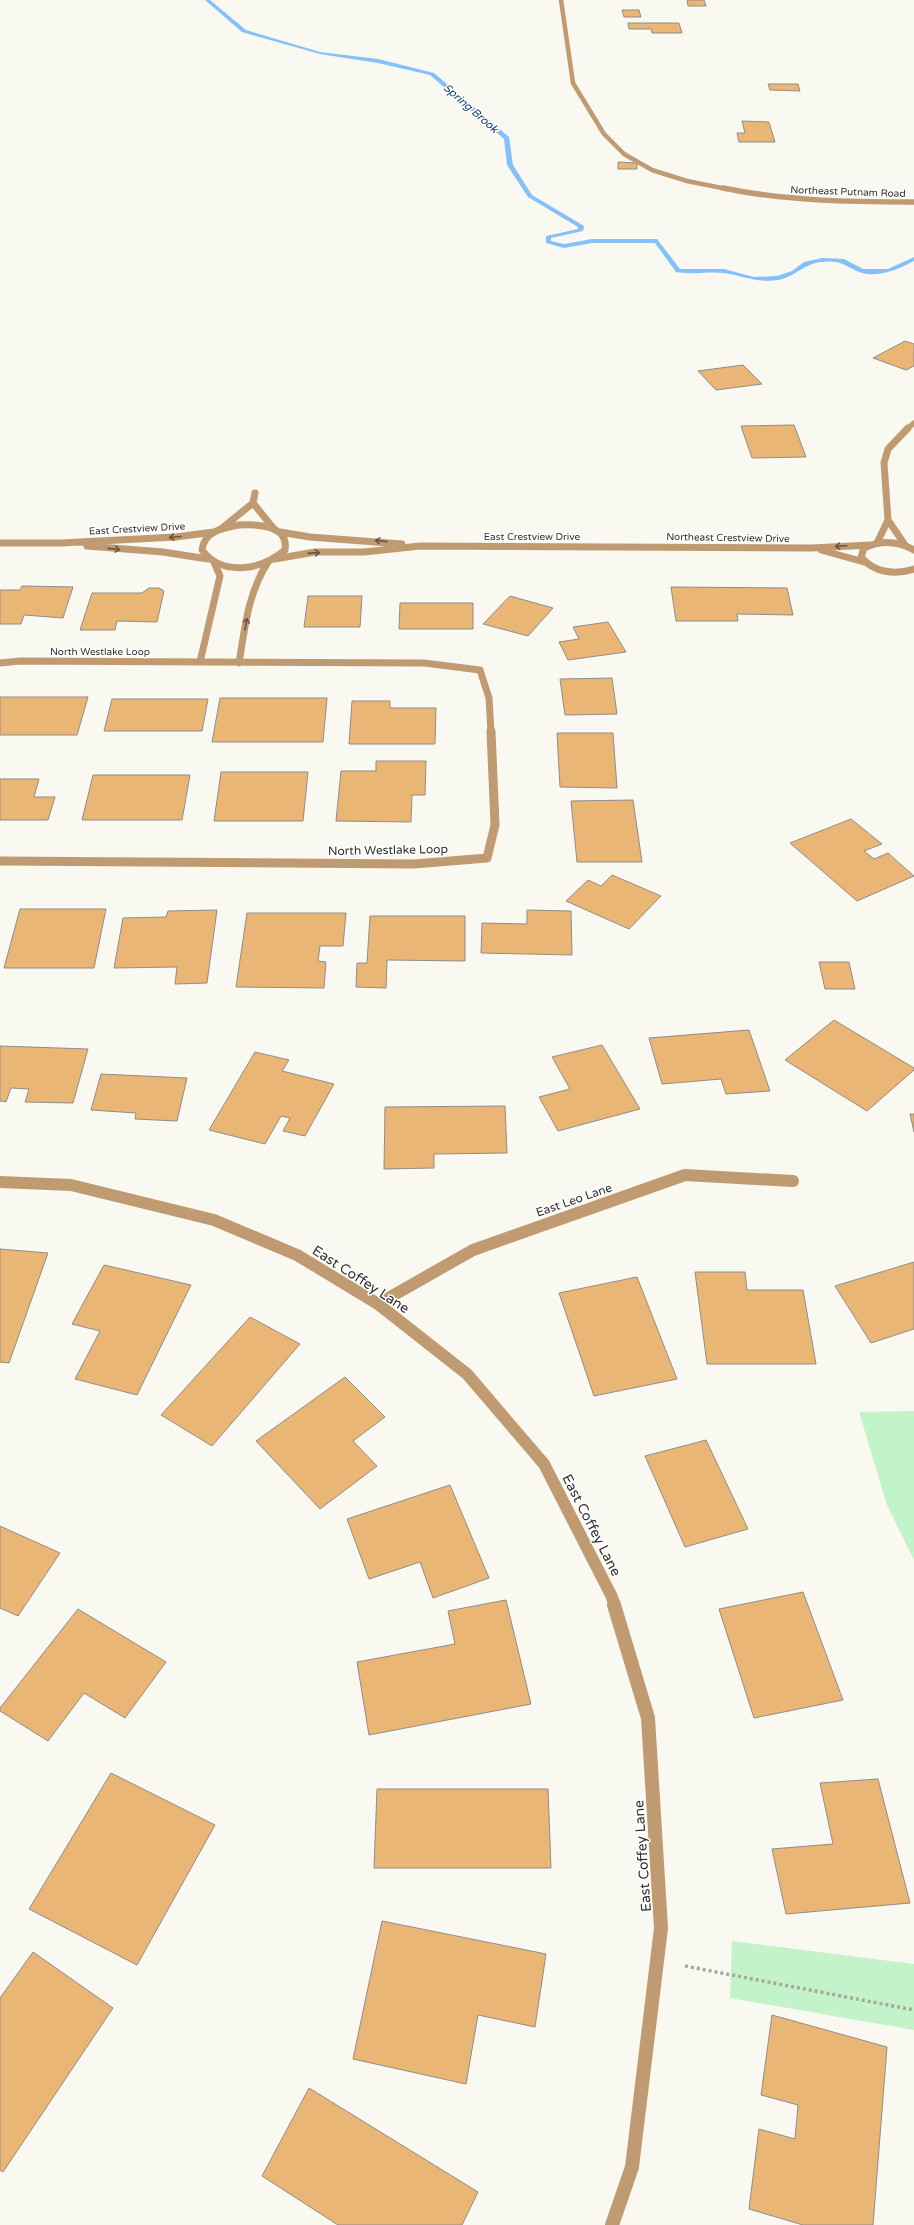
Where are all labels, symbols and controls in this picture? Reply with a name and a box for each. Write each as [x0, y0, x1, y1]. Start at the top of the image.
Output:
water label: Spring Brook [441, 81, 501, 136]
street label: Northeast Putnam Road [790, 184, 906, 200]
street label: East Crestview Drive [89, 520, 186, 538]
street label: East Crestview Drive [484, 531, 581, 543]
street label: Northeast Crestview Drive [666, 531, 790, 545]
one-way arrow [169, 533, 182, 541]
one-way arrow [375, 537, 388, 545]
one-way arrow [834, 543, 847, 550]
one-way arrow [107, 545, 120, 553]
one-way arrow [307, 549, 320, 556]
one-way arrow [242, 618, 250, 631]
street label: North Westlake Loop [50, 646, 150, 658]
street label: North Westlake Loop [328, 842, 448, 858]
street label: East Leo Lane [534, 1180, 614, 1220]
street label: East Coffey Lane [309, 1242, 412, 1317]
street label: East Coffey Lane [559, 1471, 625, 1579]
street label: East Coffey Lane [630, 1799, 655, 1912]

